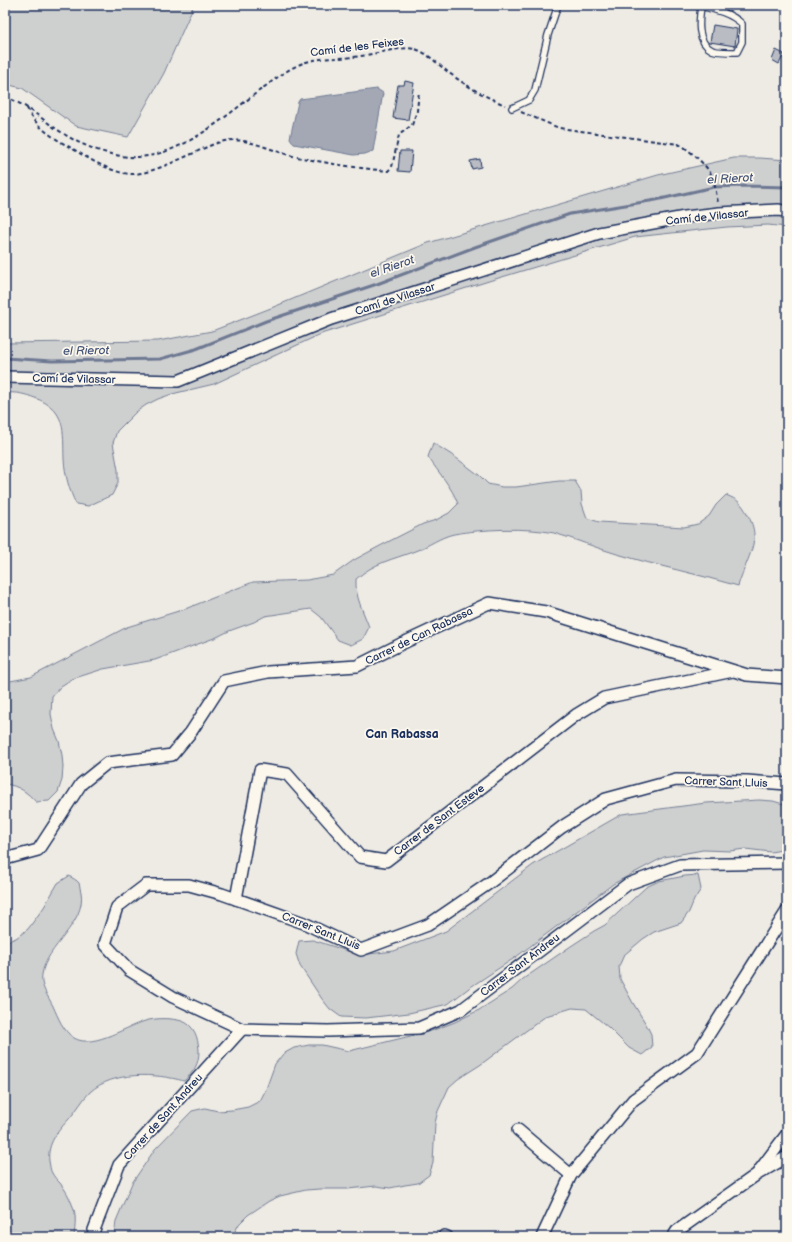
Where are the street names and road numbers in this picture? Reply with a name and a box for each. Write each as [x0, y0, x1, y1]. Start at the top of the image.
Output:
street label: Camí de les Feixes [310, 35, 405, 59]
street label: Camí de Vilassar [665, 206, 750, 228]
street label: Camí de Vilassar [353, 280, 438, 318]
street label: Camí de Vilassar [32, 372, 117, 386]
street label: Carrer de Can Rabassa [363, 604, 475, 668]
street label: Carrer Sant Lluis [684, 774, 768, 790]
street label: Carrer de Sant Esteve [391, 781, 487, 858]
street label: Carrer Sant Lluis [280, 909, 363, 953]
street label: Carrer Sant Andreu [478, 931, 562, 999]
street label: Carrer de Sant Andreu [121, 1071, 205, 1163]

